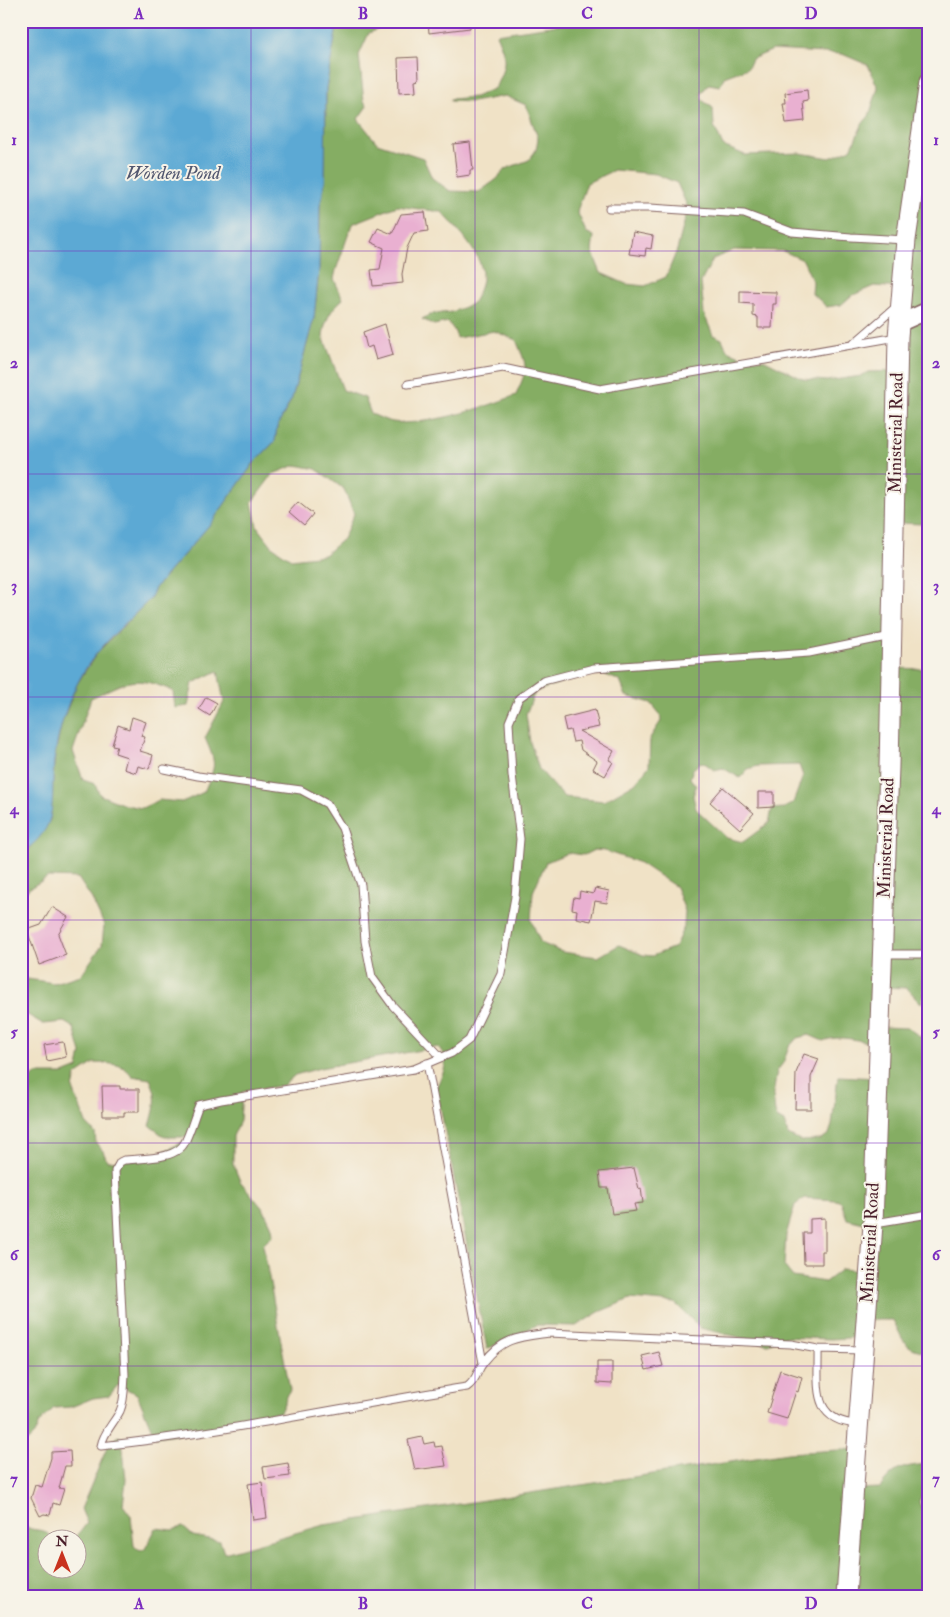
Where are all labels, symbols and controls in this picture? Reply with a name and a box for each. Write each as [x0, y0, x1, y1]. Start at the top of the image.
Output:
text: A [133, 4, 145, 24]
text: B [358, 4, 368, 24]
text: C [581, 4, 593, 24]
text: D [804, 4, 818, 24]
text: 1 [11, 130, 17, 150]
text: 1 [933, 130, 939, 150]
water label: Worden Pond [126, 161, 221, 185]
text: 2 [10, 353, 18, 373]
text: 2 [932, 353, 940, 373]
street label: Ministerial Road [883, 372, 909, 494]
text: 3 [11, 576, 17, 596]
text: 3 [933, 576, 939, 596]
street label: Ministerial Road [872, 777, 900, 899]
text: 4 [9, 799, 20, 819]
text: 4 [931, 799, 942, 819]
text: 5 [10, 1022, 18, 1042]
text: 5 [932, 1022, 940, 1042]
street label: Ministerial Road [855, 1182, 885, 1304]
text: 6 [10, 1245, 20, 1265]
text: 6 [932, 1245, 942, 1265]
text: 7 [10, 1469, 18, 1489]
text: 7 [932, 1469, 940, 1489]
north arrow [38, 1530, 88, 1580]
text: N [55, 1533, 69, 1550]
text: A [133, 1594, 145, 1614]
text: B [358, 1594, 368, 1614]
text: C [581, 1594, 593, 1614]
text: D [804, 1594, 818, 1614]

